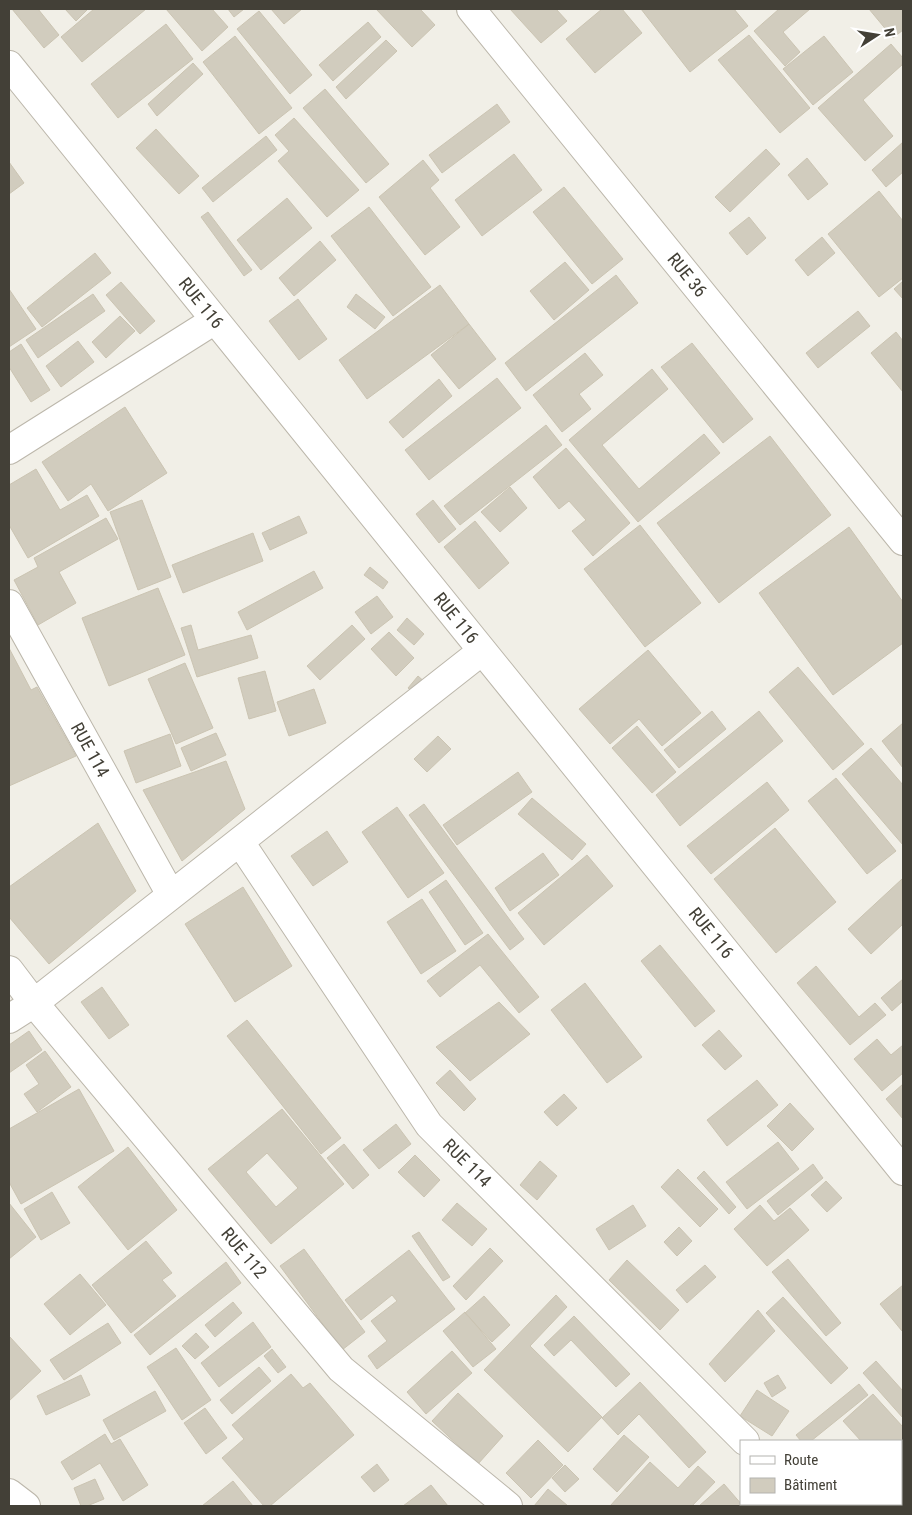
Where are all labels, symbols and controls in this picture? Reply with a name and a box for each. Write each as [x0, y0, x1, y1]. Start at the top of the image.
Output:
north arrow [852, 10, 902, 60]
text: N [881, 26, 898, 38]
street label: RUE 36 [663, 248, 711, 301]
street label: RUE 116 [175, 273, 228, 332]
street label: RUE 116 [430, 588, 483, 647]
street label: RUE 114 [67, 719, 114, 781]
street label: RUE 116 [685, 903, 738, 962]
street label: RUE 114 [439, 1134, 496, 1191]
street label: RUE 112 [217, 1223, 272, 1282]
legend [740, 1440, 902, 1505]
text: Route [784, 1451, 818, 1469]
text: Bâtiment [784, 1476, 837, 1494]

